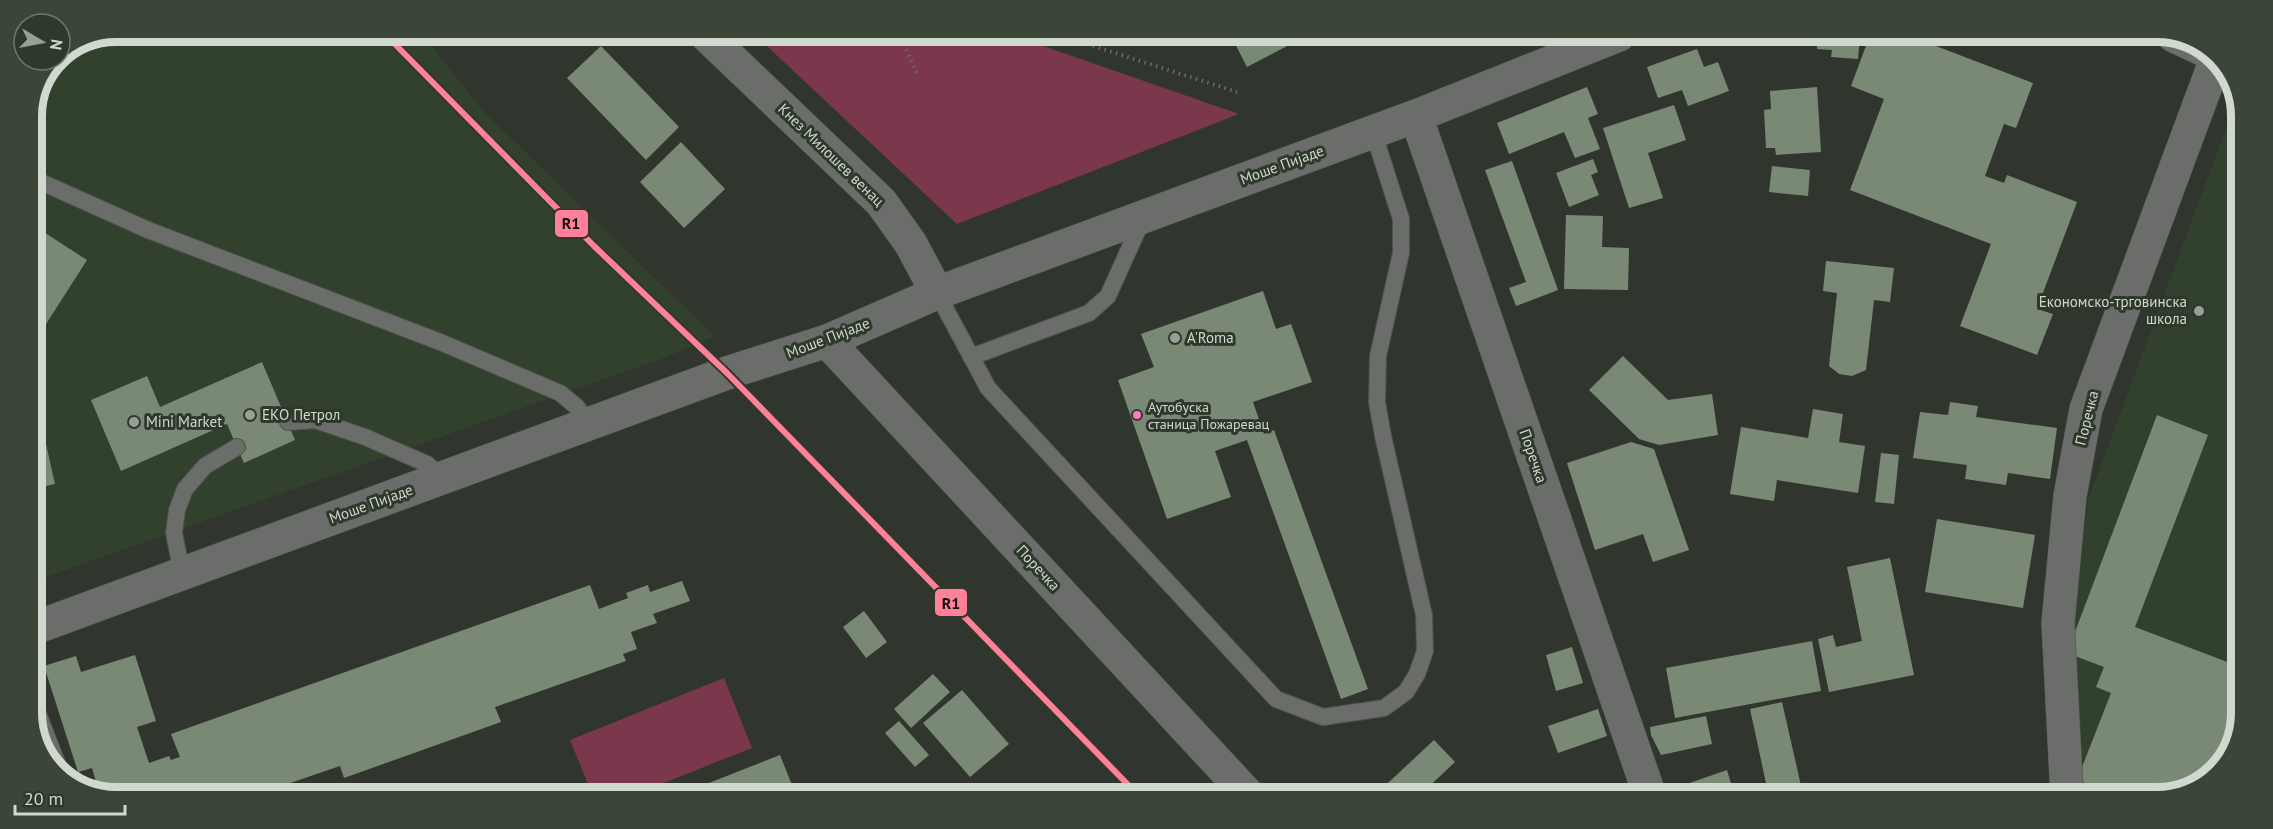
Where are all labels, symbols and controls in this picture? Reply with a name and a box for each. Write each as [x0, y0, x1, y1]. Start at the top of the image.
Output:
north arrow [12, 12, 72, 72]
text: N [46, 38, 68, 52]
street label: Кнез Милошев венац [774, 99, 888, 210]
street label: Моше Пијаде [1237, 141, 1326, 188]
line badge: R1 [554, 209, 589, 238]
text: R1 [562, 213, 580, 233]
place label: Економско-трговинска школа [2039, 292, 2187, 328]
marker: Економско-трговинска школа [2192, 304, 2206, 318]
street label: Моше Пијаде [783, 313, 872, 362]
place label: A'Roma [1187, 328, 1234, 347]
marker: A'Roma [1168, 331, 1182, 345]
street label: Поречка [2071, 389, 2102, 447]
place label: Аутобуска станица Пожаревац [1148, 398, 1270, 433]
place label: ЕКО Петрол [262, 405, 340, 424]
marker: ЕКО Петрол [243, 408, 257, 422]
marker: Аутобуска станица Пожаревац [1131, 409, 1143, 421]
place label: Mini Market [146, 412, 222, 431]
marker: Mini Market [127, 415, 141, 429]
street label: Поречка [1515, 426, 1552, 485]
street label: Моше Пијаде [326, 480, 415, 527]
street label: Поречка [1012, 541, 1064, 594]
line badge: R1 [934, 588, 968, 617]
text: R1 [942, 593, 960, 613]
scale bar [15, 778, 124, 816]
text: 20 m [24, 787, 63, 810]

